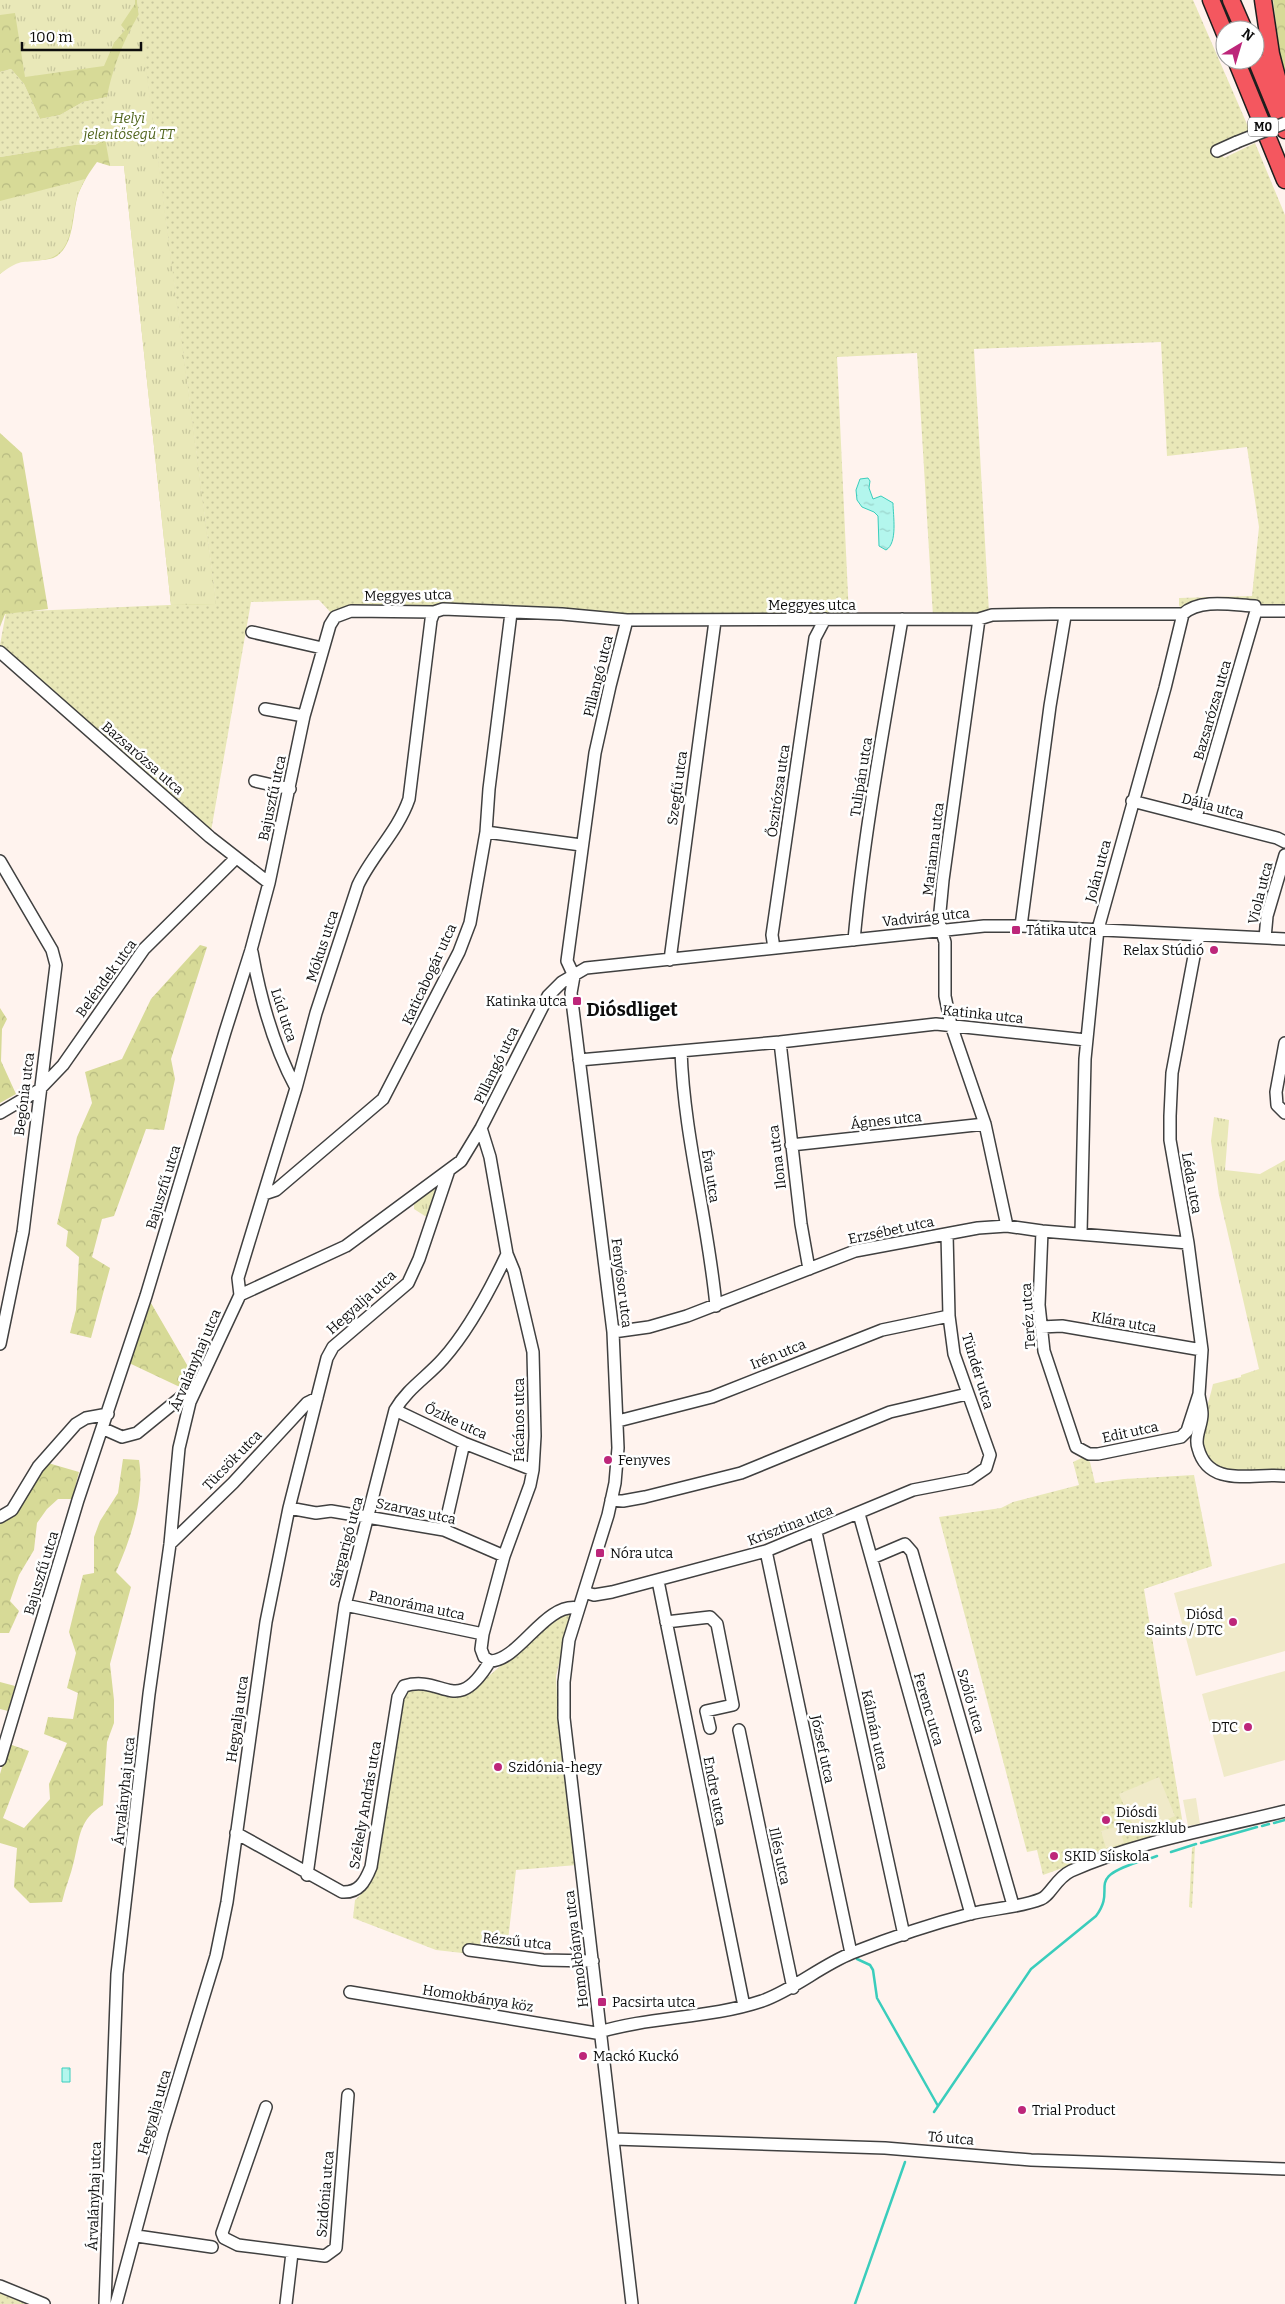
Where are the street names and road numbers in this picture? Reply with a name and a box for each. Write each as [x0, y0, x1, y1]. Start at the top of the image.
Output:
road number: M0 [1248, 118, 1278, 136]
street label: Meggyes utca [364, 586, 452, 605]
street label: Meggyes utca [768, 597, 856, 614]
street label: Pillangó utca [580, 633, 617, 719]
street label: Bazsarózsa utca [1190, 658, 1235, 762]
street label: Bazsarózsa utca [98, 718, 187, 799]
street label: Tulipán utca [847, 736, 876, 818]
street label: Őszirózsa utca [763, 743, 793, 839]
street label: Szegfű utca [664, 749, 691, 826]
street label: Bajuszfű utca [255, 754, 290, 842]
street label: Dália utca [1180, 790, 1246, 823]
street label: Marianna utca [919, 801, 948, 897]
street label: Jolán utca [1082, 838, 1115, 905]
street label: Viola utca [1245, 860, 1277, 926]
street label: Vadvirág utca [881, 904, 971, 931]
street label: Mókus utca [303, 908, 342, 984]
street label: Katicabogár utca [399, 921, 460, 1027]
street label: Beléndek utca [73, 936, 140, 1020]
street label: Lúd utca [267, 986, 300, 1044]
street label: Katinka utca [942, 1002, 1025, 1027]
street label: Pillangó utca [471, 1024, 523, 1106]
street label: Begónia utca [11, 1051, 38, 1137]
street label: Ágnes utca [850, 1107, 923, 1133]
street label: Ilona utca [765, 1124, 790, 1190]
street label: Bajuszfű utca [143, 1143, 184, 1231]
street label: Éva utca [698, 1148, 724, 1204]
street label: Léda utca [1178, 1151, 1205, 1215]
street label: Erzsébet utca [847, 1213, 936, 1248]
street label: Fenyősor utca [608, 1237, 635, 1329]
street label: Hegyalja utca [323, 1267, 400, 1338]
street label: Teréz utca [1018, 1282, 1039, 1350]
street label: Árvalányhaj utca [165, 1306, 225, 1414]
street label: Klára utca [1090, 1308, 1158, 1337]
street label: Tündér utca [958, 1331, 997, 1412]
street label: Irén utca [748, 1336, 809, 1373]
street label: Fácános utca [511, 1378, 528, 1462]
street label: Őzike utca [422, 1399, 491, 1444]
street label: Edit utca [1100, 1418, 1160, 1447]
street label: Tücsök utca [199, 1426, 266, 1494]
street label: Sárgarigó utca [326, 1494, 367, 1590]
street label: Szarvas utca [374, 1495, 458, 1528]
street label: Krisztina utca [745, 1501, 836, 1550]
street label: Bajuszfű utca [21, 1529, 62, 1617]
street label: Panoráma utca [367, 1587, 467, 1624]
street label: Szőlő utca [953, 1667, 988, 1736]
street label: Ferenc utca [910, 1671, 947, 1748]
street label: Hegyalja utca [223, 1674, 252, 1764]
street label: Kálmán utca [858, 1688, 891, 1772]
street label: József utca [807, 1712, 838, 1785]
street label: Árvalányhaj utca [109, 1736, 139, 1846]
street label: Székely András utca [346, 1739, 385, 1870]
street label: Endre utca [699, 1755, 730, 1827]
street label: Illés utca [765, 1826, 794, 1887]
street label: Homokbánya utca [561, 1889, 592, 2009]
street label: Rézsű utca [481, 1929, 553, 1954]
street label: Homokbánya köz [421, 1981, 535, 2016]
street label: Hegyalja utca [134, 2067, 175, 2157]
street label: Tó utca [927, 2128, 975, 2149]
street label: Árvalányhaj utca [83, 2141, 105, 2251]
street label: Szidónia utca [313, 2150, 338, 2238]

